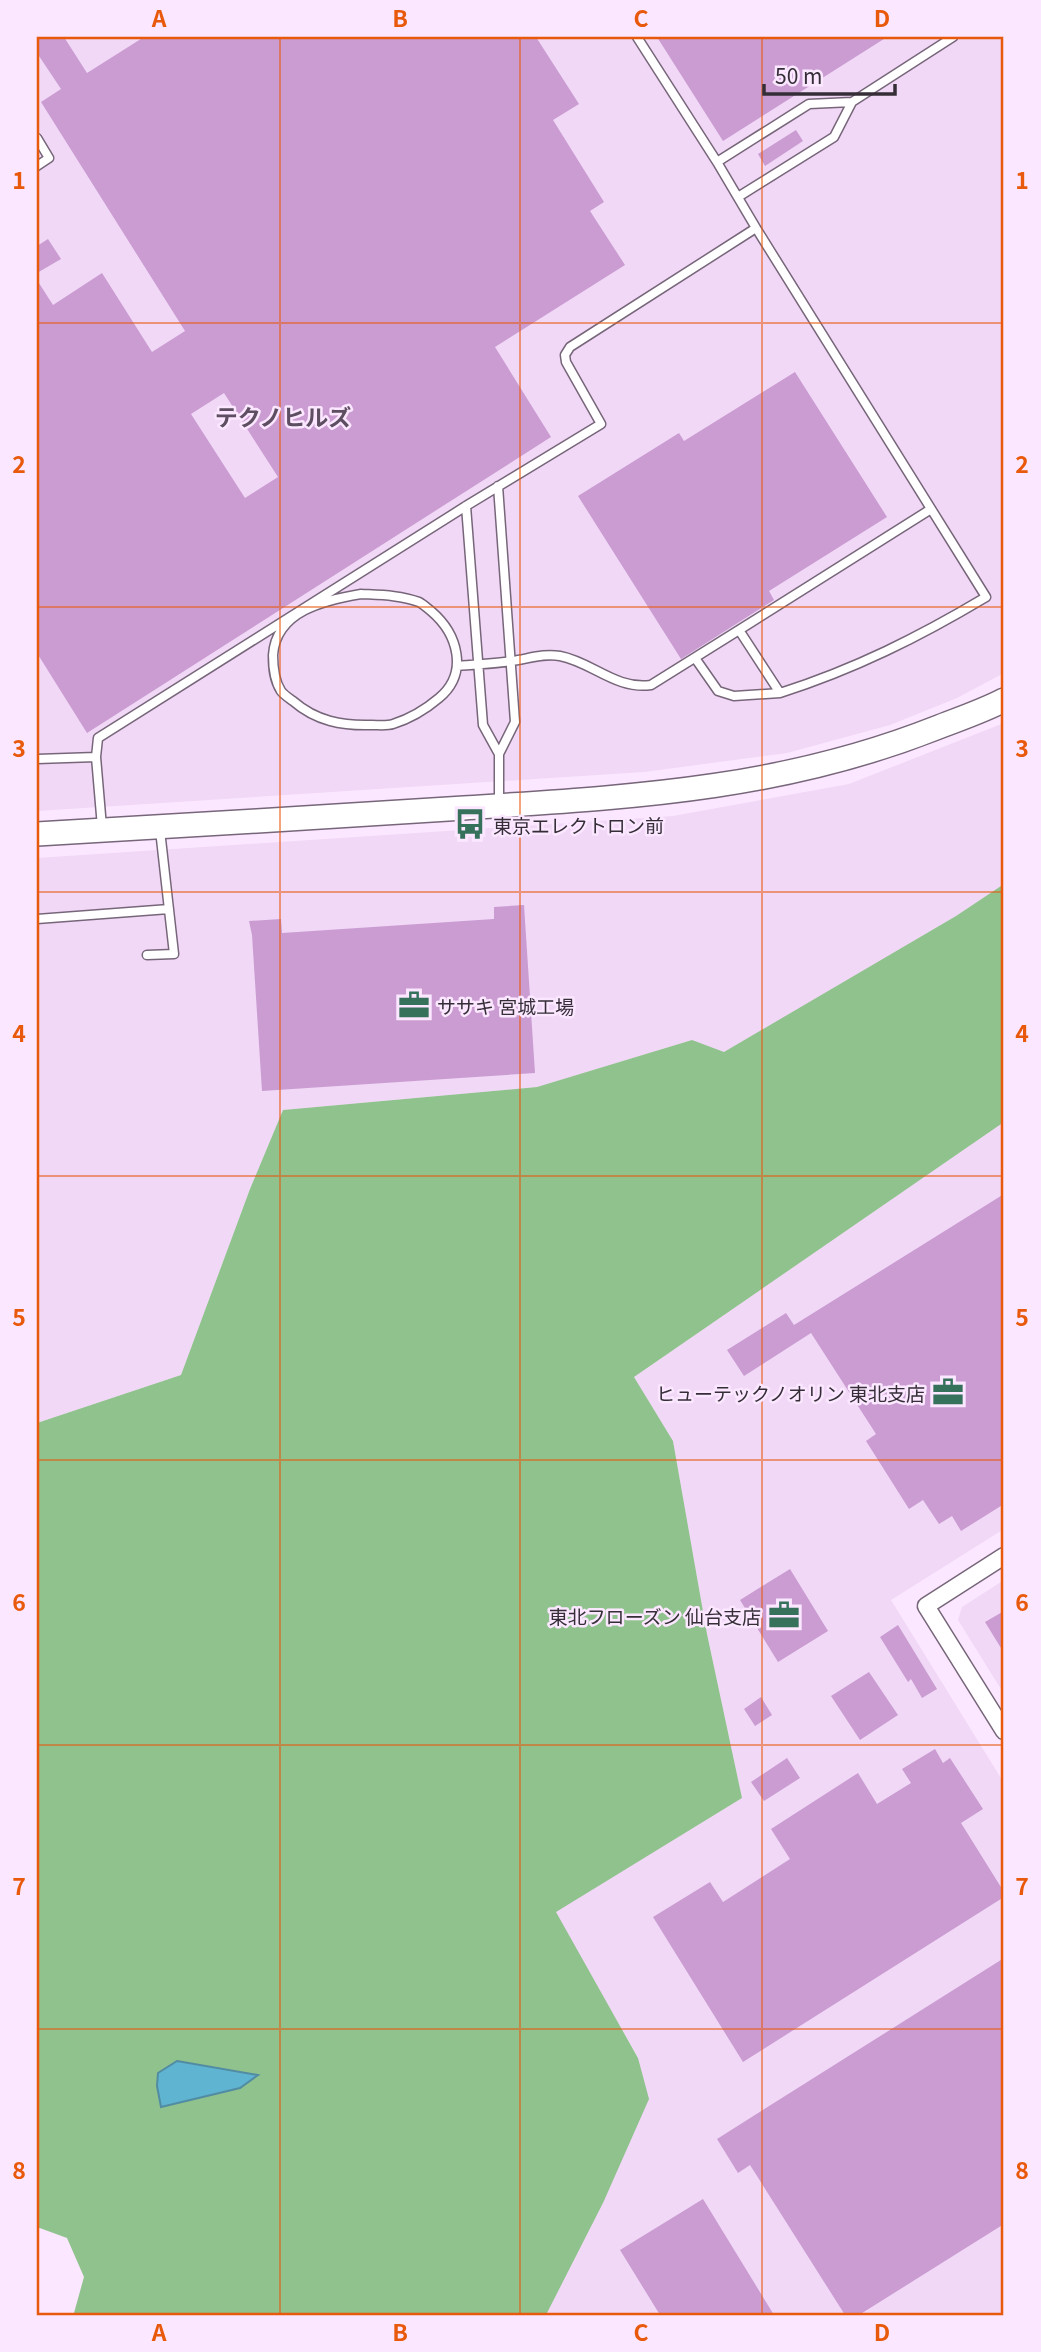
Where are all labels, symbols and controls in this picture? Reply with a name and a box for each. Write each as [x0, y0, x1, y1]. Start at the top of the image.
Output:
text: A [151, 0, 167, 34]
text: B [392, 0, 408, 34]
text: C [633, 0, 649, 34]
text: D [874, 0, 890, 34]
scale bar [764, 52, 896, 96]
text: 50 m [775, 60, 822, 90]
text: 1 [12, 162, 26, 196]
text: 1 [1015, 162, 1029, 196]
district label: テクノヒルズ [215, 399, 351, 433]
text: 2 [12, 446, 26, 480]
text: 2 [1015, 446, 1029, 480]
text: 3 [12, 730, 26, 764]
text: 3 [1015, 730, 1029, 764]
bus stop icon: 東京エレクトロン前 [453, 807, 487, 841]
place label: 東京エレクトロン前 [493, 811, 664, 838]
office icon: ササキ 宮城工場 [397, 988, 431, 1022]
place label: ササキ 宮城工場 [437, 992, 574, 1019]
text: 4 [12, 1015, 26, 1049]
text: 4 [1015, 1015, 1029, 1049]
text: 5 [12, 1299, 26, 1333]
text: 5 [1015, 1299, 1029, 1333]
office icon: ヒューテックノオリン 東北支店 [931, 1375, 965, 1409]
place label: ヒューテックノオリン 東北支店 [656, 1379, 925, 1406]
text: 6 [12, 1584, 26, 1618]
text: 6 [1015, 1584, 1029, 1618]
office icon: 東北フローズン 仙台支店 [767, 1598, 801, 1632]
place label: 東北フローズン 仙台支店 [549, 1602, 761, 1629]
text: 7 [12, 1868, 26, 1902]
text: 7 [1015, 1868, 1029, 1902]
text: 8 [12, 2152, 26, 2186]
text: 8 [1015, 2152, 1029, 2186]
text: A [151, 2314, 167, 2348]
text: B [392, 2314, 408, 2348]
text: C [633, 2314, 649, 2348]
text: D [874, 2314, 890, 2348]

